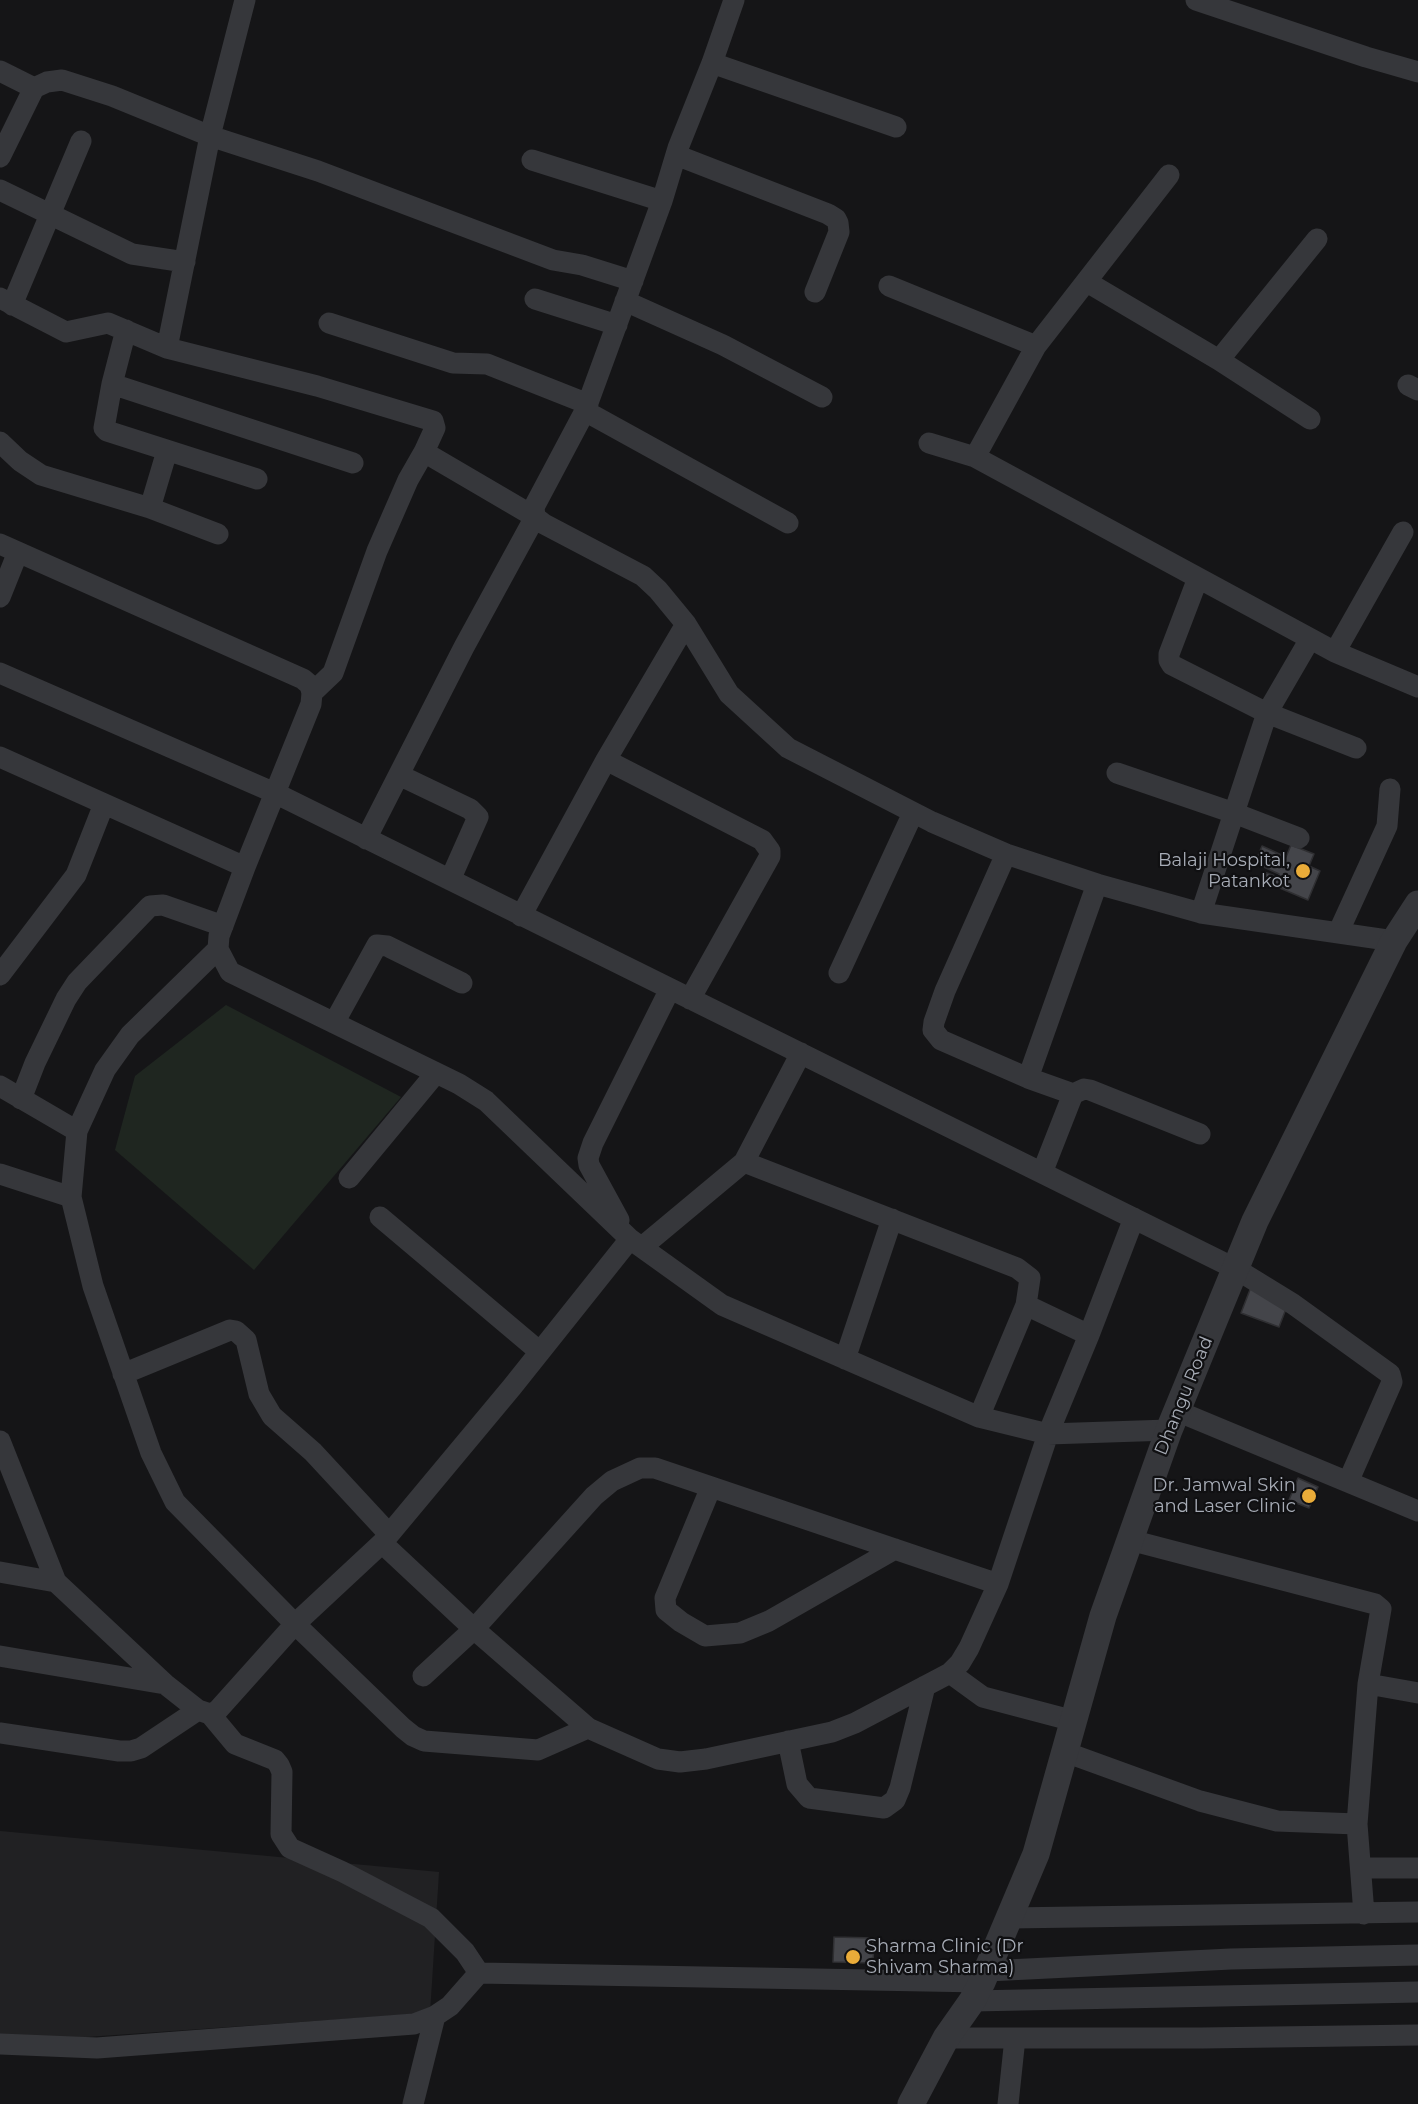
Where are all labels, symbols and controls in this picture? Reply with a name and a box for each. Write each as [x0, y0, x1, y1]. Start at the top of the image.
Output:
place label: Balaji Hospital, Patankot [1158, 850, 1290, 892]
marker: Balaji Hospital, Patankot [1294, 862, 1312, 880]
street label: Dhangu Road [1150, 1334, 1218, 1458]
place label: Dr. Jamwal Skin and Laser Clinic [1153, 1475, 1296, 1518]
marker: Dr. Jamwal Skin and Laser Clinic [1300, 1487, 1318, 1505]
place label: Sharma Clinic (Dr Shivam Sharma) [866, 1936, 1024, 1978]
marker: Sharma Clinic (Dr Shivam Sharma) [844, 1948, 862, 1966]

